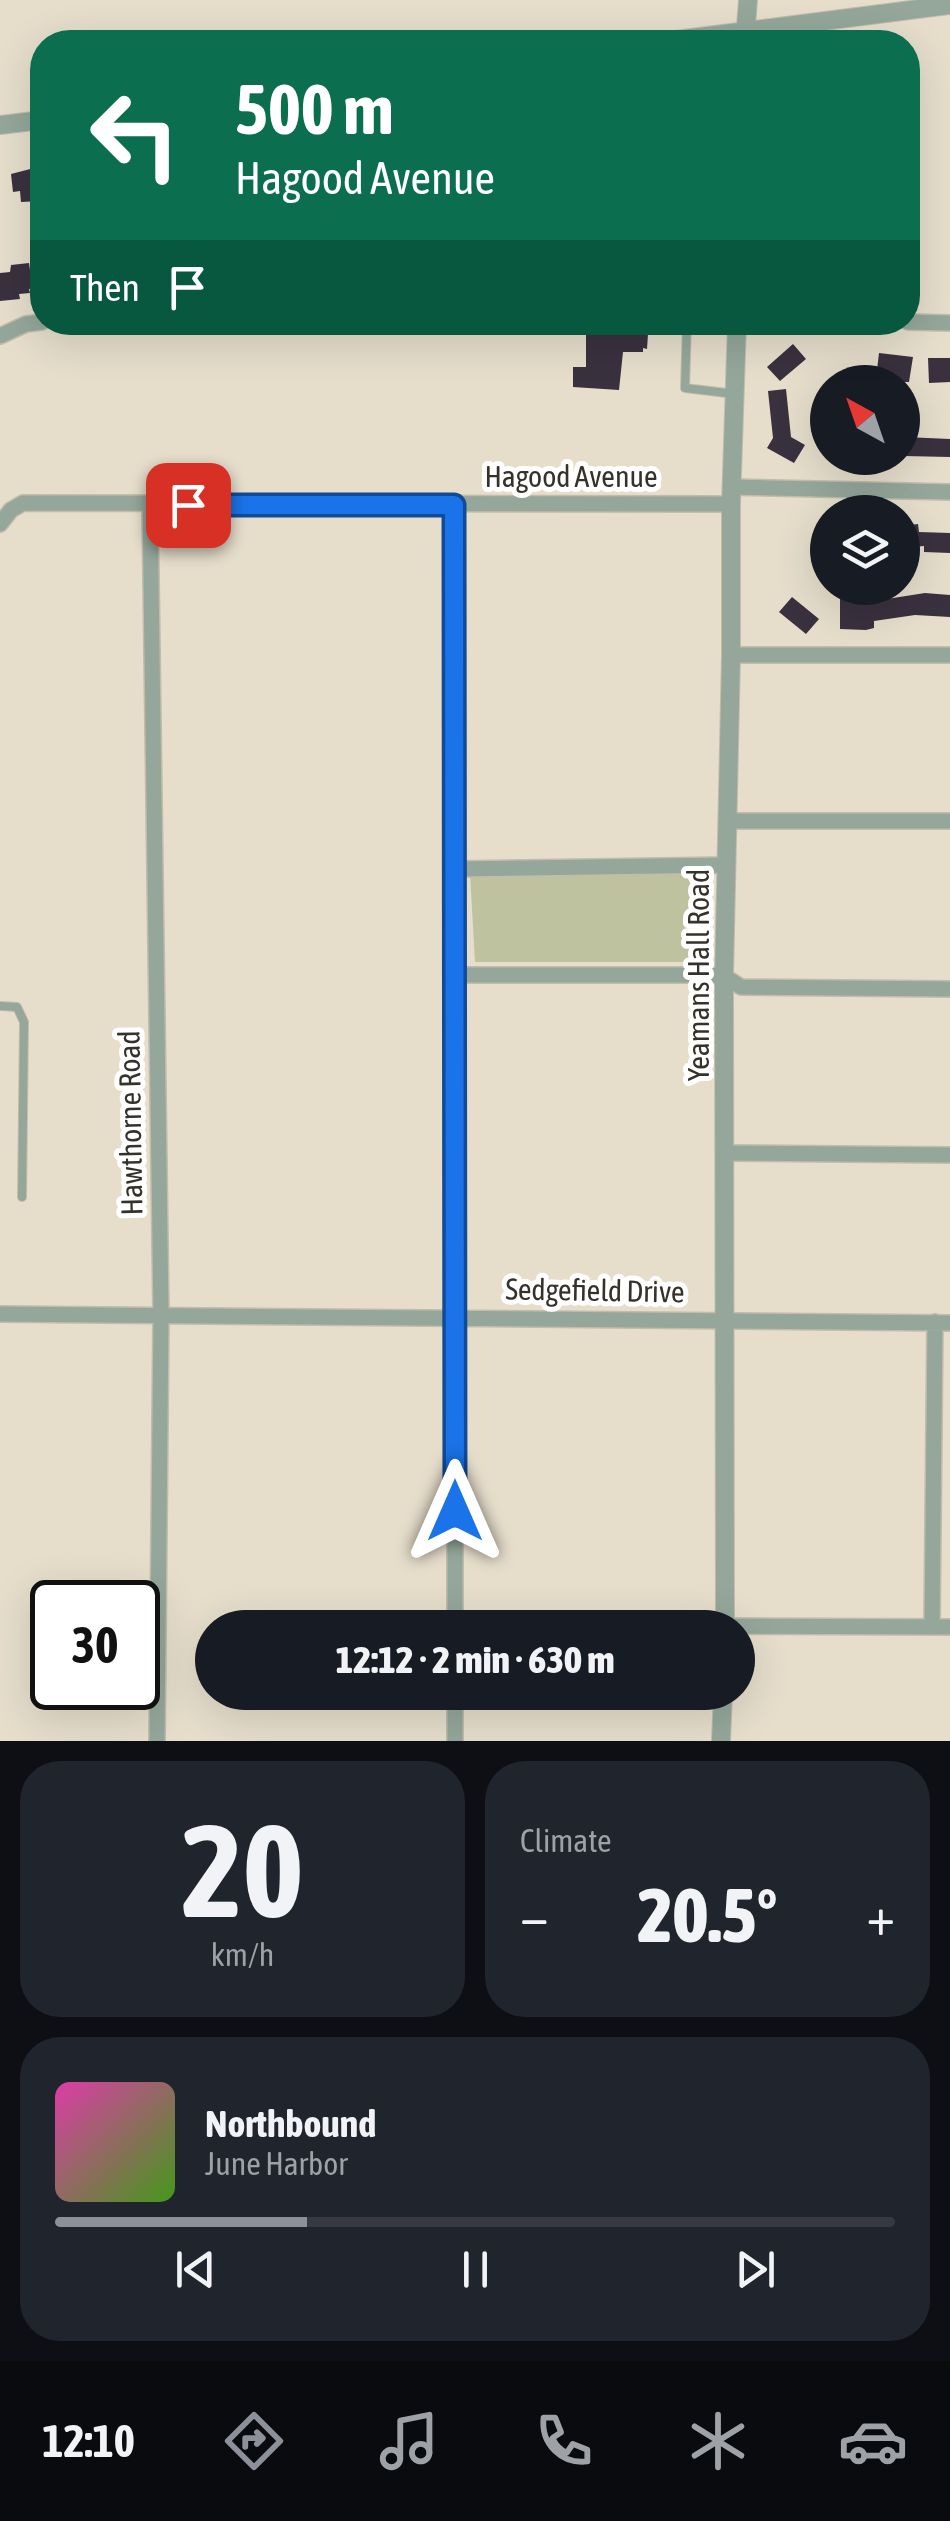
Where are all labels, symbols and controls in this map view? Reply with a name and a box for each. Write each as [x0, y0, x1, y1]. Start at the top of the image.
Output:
text: 500 m [235, 69, 394, 149]
icon: left [70, 70, 200, 200]
text: Hagood Avenue [235, 152, 495, 204]
icon: arrive [160, 260, 215, 315]
text: Then [70, 266, 140, 309]
north arrow [810, 365, 920, 475]
map controls [810, 365, 920, 605]
street label: Hagood Avenue [484, 459, 658, 493]
pin [146, 463, 231, 548]
icon: arrive [161, 478, 216, 533]
button: layers [810, 495, 920, 605]
street label: Yeamans Hall Road [681, 869, 715, 1081]
street label: Hawthorne Road [111, 1030, 149, 1216]
street label: Sedgefield Drive [505, 1271, 685, 1309]
position arrow [403, 1459, 507, 1563]
speed limit sign: 30 [30, 1580, 160, 1710]
text: 12:12 · 2 min · 630 m [335, 1638, 615, 1681]
text: 20 [181, 1796, 304, 1945]
text: Climate [520, 1822, 612, 1859]
text: 20.5° [638, 1872, 777, 1958]
text: − [520, 1884, 549, 1947]
text: + [866, 1884, 895, 1947]
text: km/h [211, 1936, 274, 1973]
text: Northbound [205, 2102, 376, 2145]
text: June Harbor [205, 2145, 348, 2182]
icon: previous [168, 2242, 223, 2297]
icon: pause [448, 2242, 503, 2297]
icon: next [728, 2242, 783, 2297]
icon: directions [219, 2406, 289, 2476]
icon: music [374, 2406, 444, 2476]
icon: phone [529, 2406, 599, 2476]
icon: climate [683, 2406, 753, 2476]
icon: car [838, 2406, 908, 2476]
text: 12:10 [42, 2415, 135, 2467]

